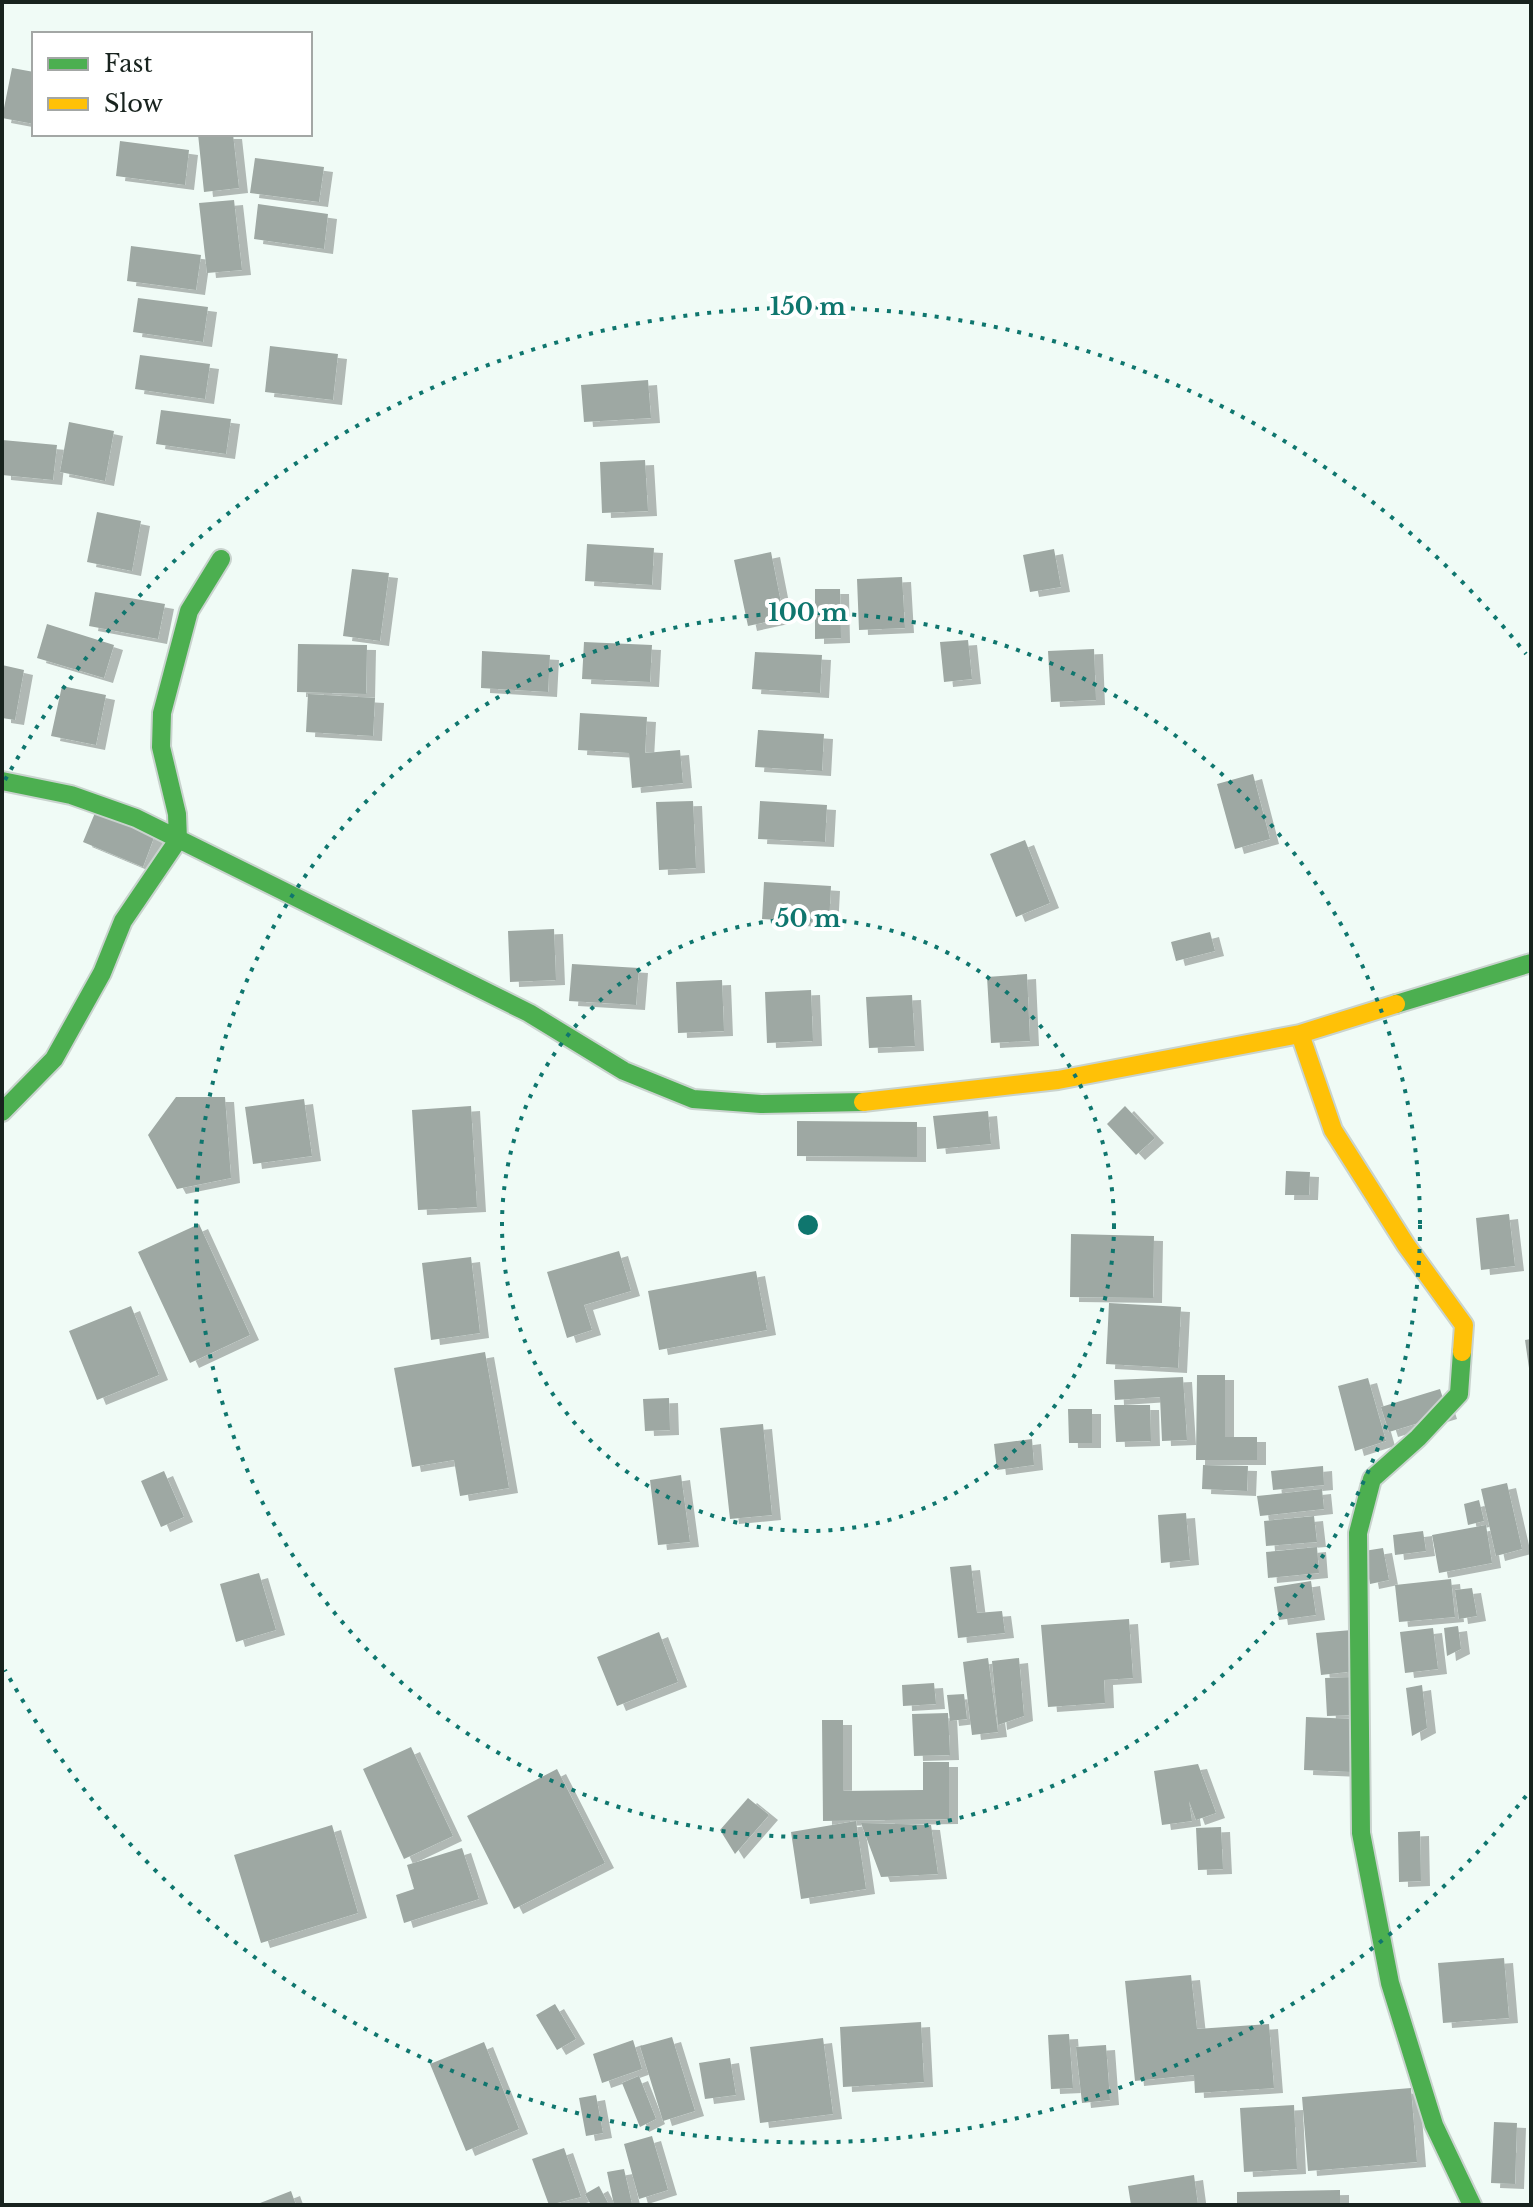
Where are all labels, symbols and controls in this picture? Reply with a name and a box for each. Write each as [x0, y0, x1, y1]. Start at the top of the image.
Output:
legend [32, 32, 312, 136]
text: Fast [104, 49, 152, 78]
text: Slow [104, 89, 163, 118]
text: 150 m [770, 292, 846, 321]
text: 100 m [768, 598, 848, 627]
text: 50 m [775, 904, 841, 933]
centre of rings [794, 1211, 822, 1239]

